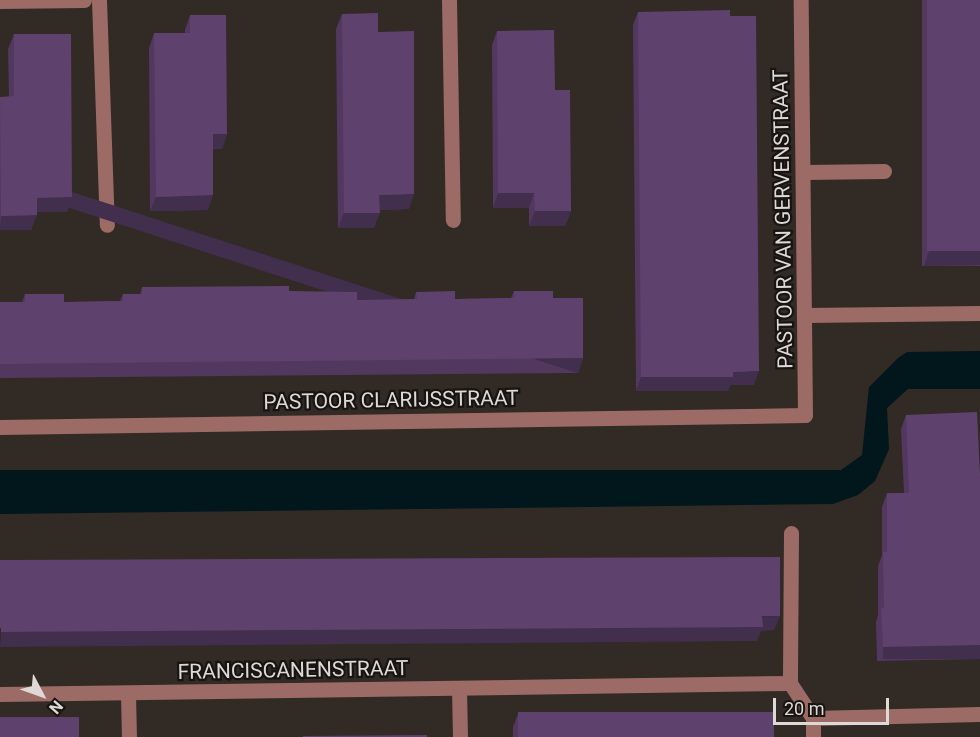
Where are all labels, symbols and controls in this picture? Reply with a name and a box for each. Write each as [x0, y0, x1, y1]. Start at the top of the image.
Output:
street label: PASTOOR VAN GERVENSTRAAT [768, 69, 798, 369]
street label: PASTOOR CLARIJSSTRAAT [263, 385, 519, 415]
street label: FRANCISCANENSTRAAT [177, 655, 409, 685]
north arrow [12, 665, 72, 725]
scale bar [776, 686, 892, 724]
text: N [45, 697, 67, 718]
text: 20 m [784, 698, 824, 719]

